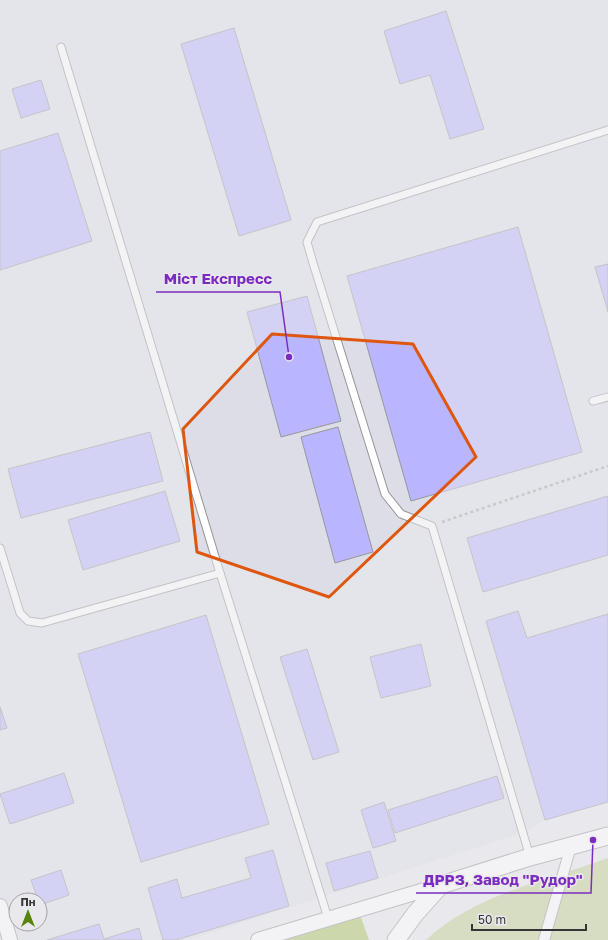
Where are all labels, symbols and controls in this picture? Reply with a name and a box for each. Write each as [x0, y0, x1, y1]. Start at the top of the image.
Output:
callout: Міст Експресс [156, 265, 280, 292]
text: Міст Експресс [164, 269, 273, 287]
callout: ДРРЗ, Завод "Рудор" [416, 866, 591, 893]
text: ДРРЗ, Завод "Рудор" [423, 870, 583, 888]
north arrow [8, 892, 48, 932]
text: Пн [21, 895, 36, 908]
scale bar [472, 906, 586, 932]
text: 50 m [478, 912, 506, 927]

